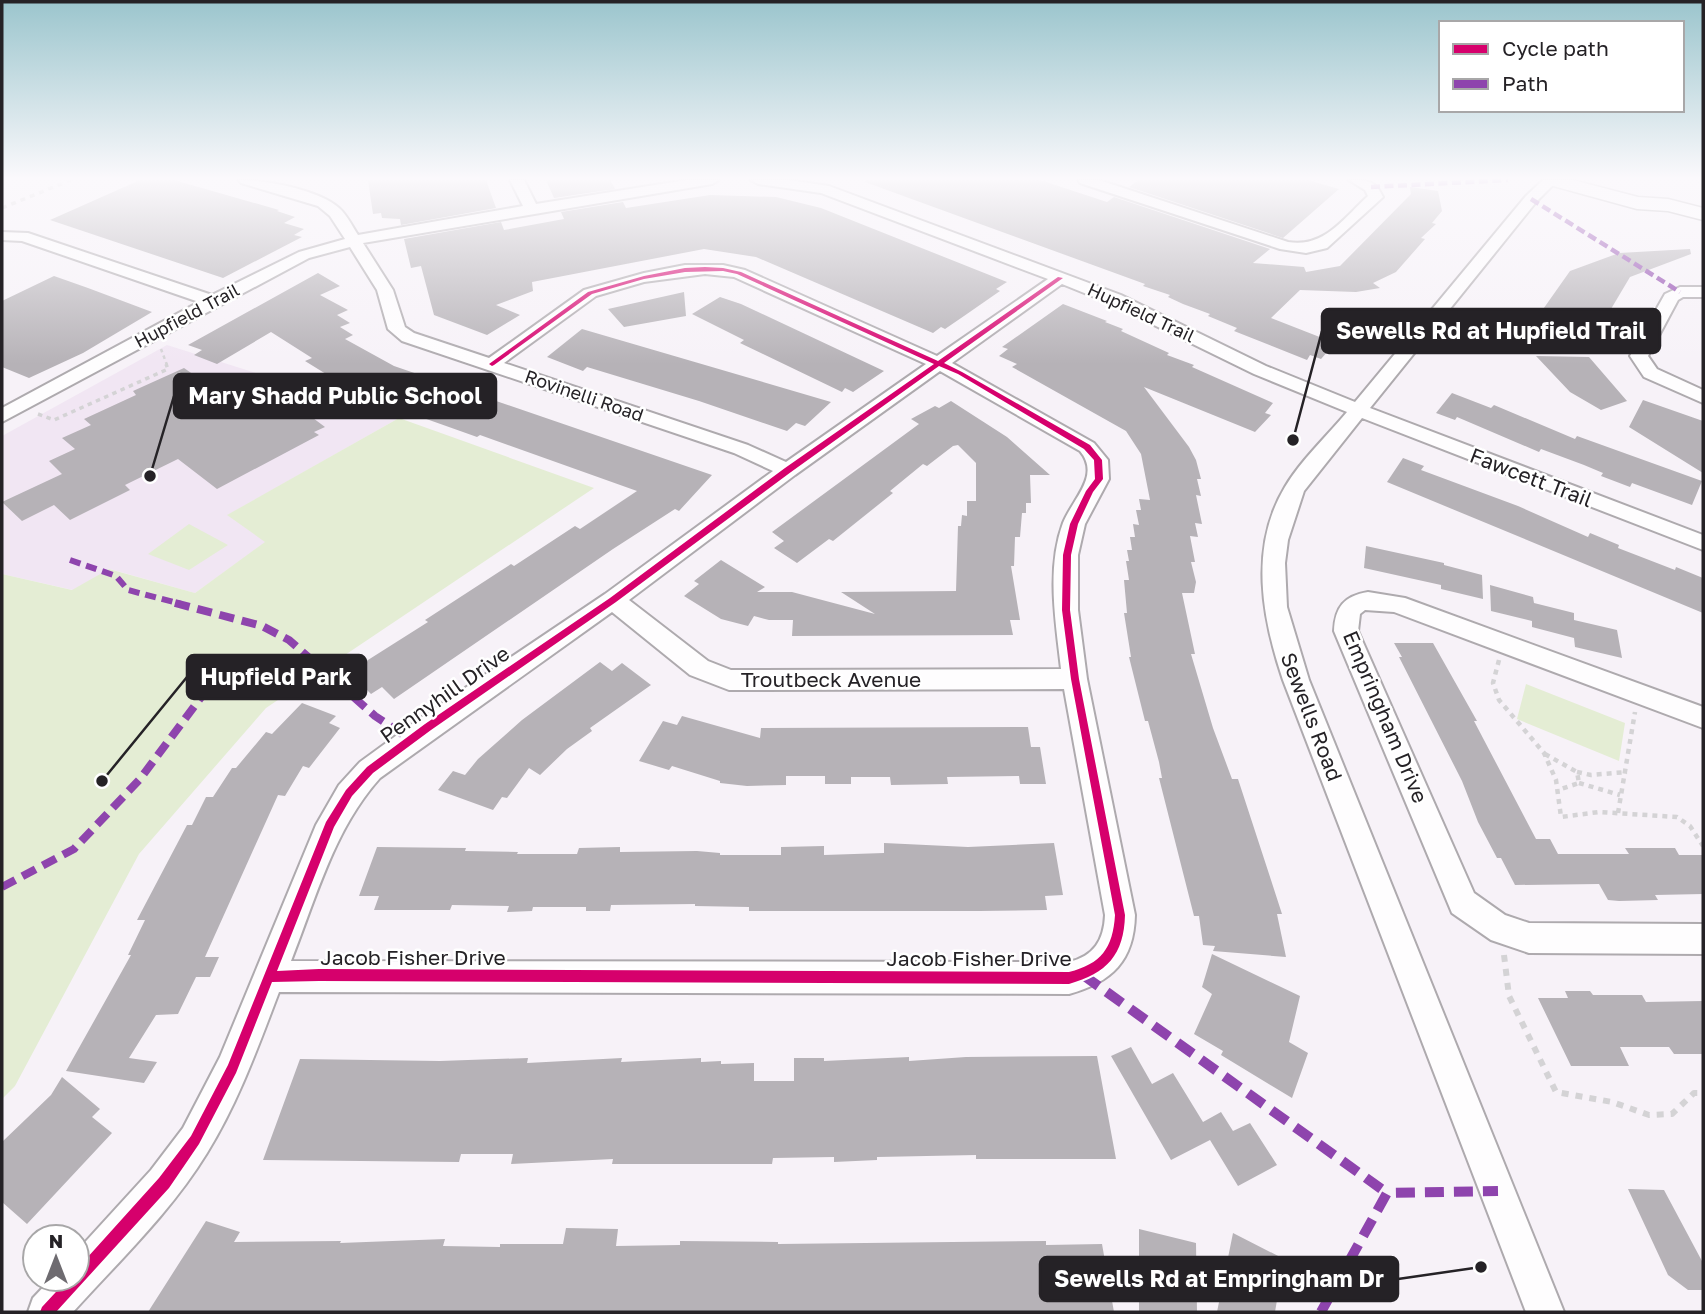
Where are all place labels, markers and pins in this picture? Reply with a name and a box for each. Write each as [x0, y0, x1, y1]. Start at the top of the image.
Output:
callout: Sewells Rd at Hupfield Trail [1322, 309, 1660, 353]
callout: Mary Shadd Public School [174, 374, 496, 418]
callout: Hupfield Park [187, 655, 366, 699]
callout: Sewells Rd at Empringham Dr [1040, 1257, 1398, 1301]

